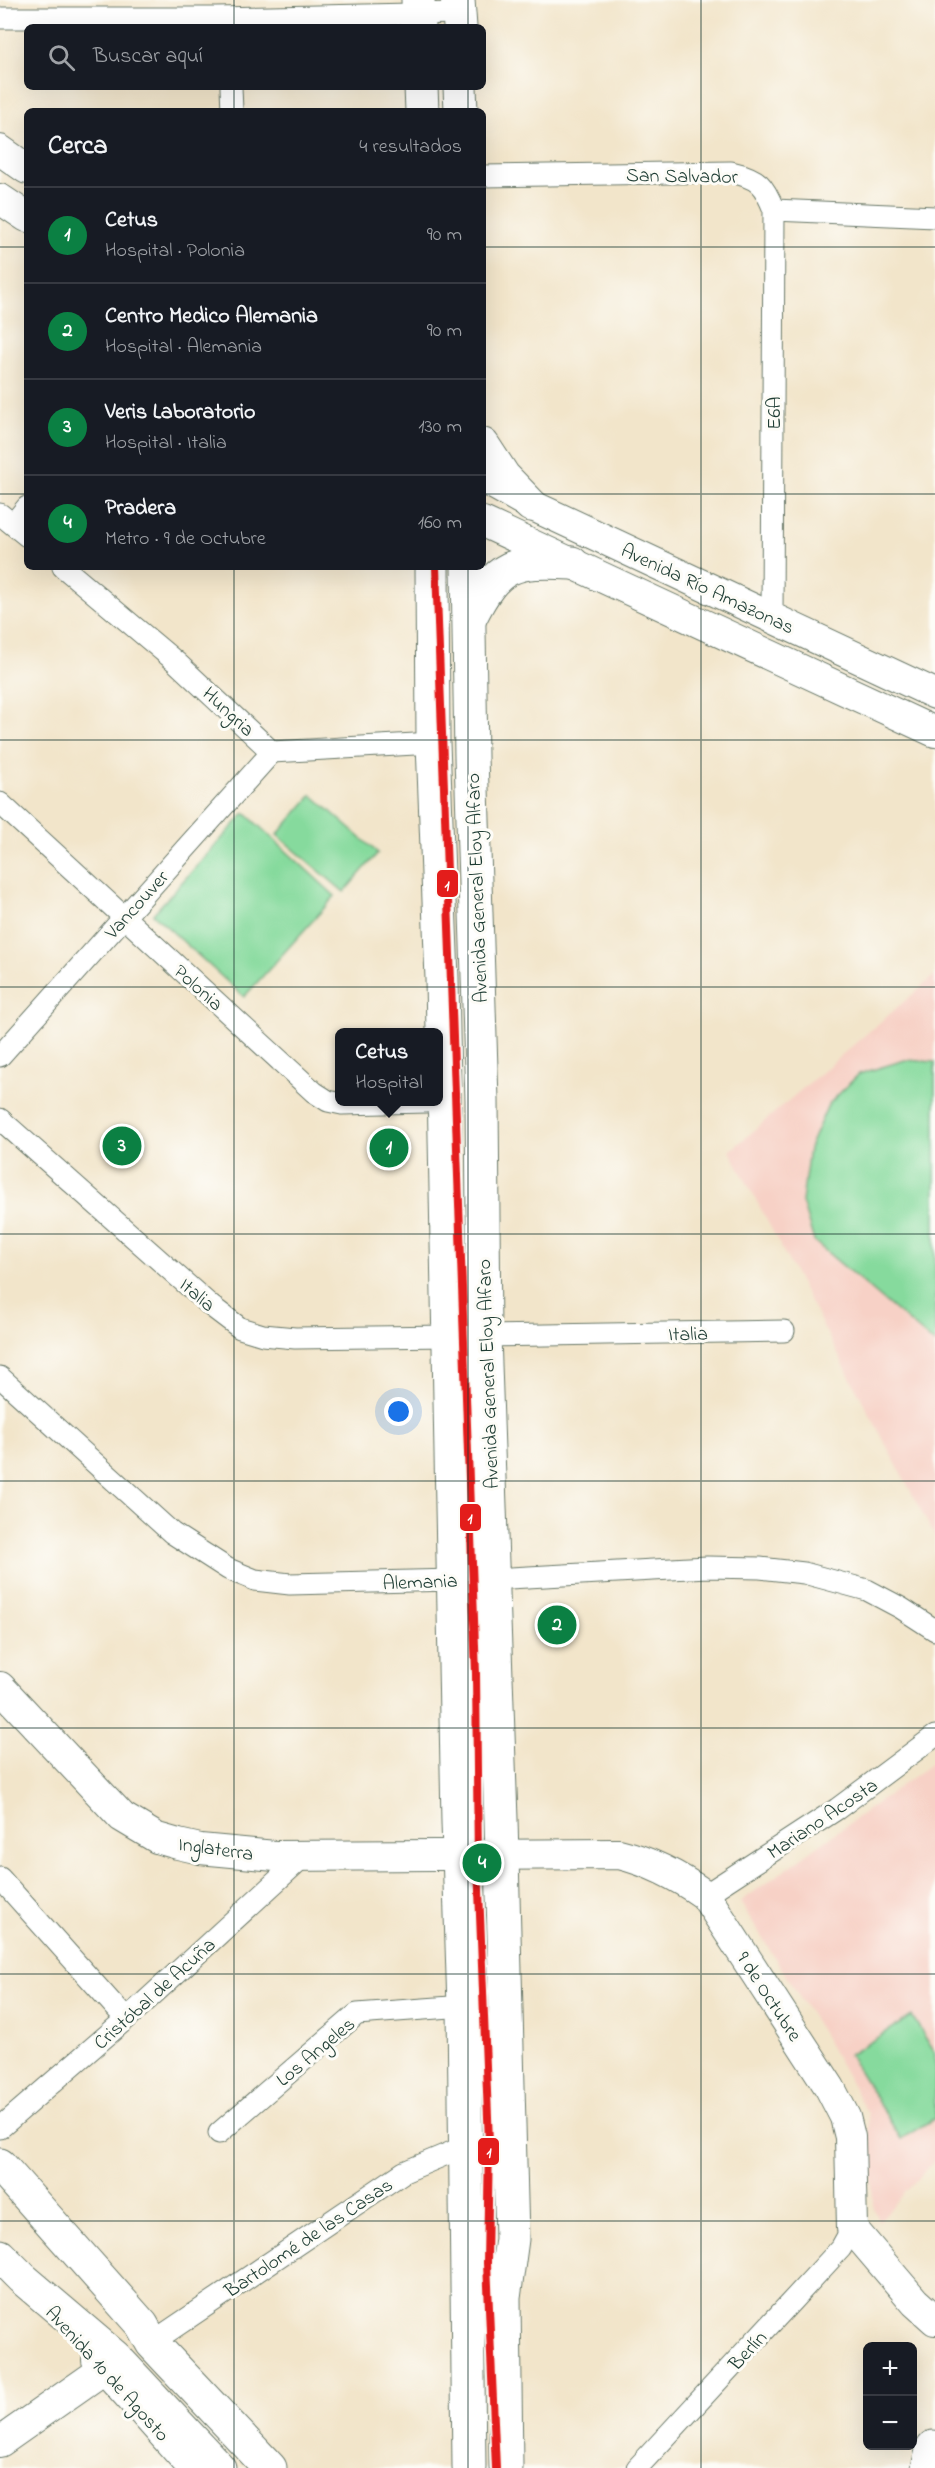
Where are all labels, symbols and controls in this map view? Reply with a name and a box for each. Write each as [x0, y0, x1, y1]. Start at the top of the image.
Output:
search box [24, 24, 486, 90]
icon: search [45, 41, 78, 74]
text: Buscar aquí [93, 41, 203, 73]
text: Cerca [48, 128, 108, 166]
text: 4 resultados [359, 133, 462, 162]
street label: San Salvador [626, 162, 739, 193]
text: Cetus [105, 205, 158, 237]
text: 1 [64, 221, 71, 250]
text: 90 m [427, 221, 462, 250]
text: Hospital · Polonia [105, 237, 245, 266]
text: Centro Medico Alemania [105, 301, 318, 333]
text: 2 [63, 317, 72, 346]
text: 90 m [427, 317, 462, 346]
text: Hospital · Alemania [105, 333, 262, 362]
street label: E6A [761, 396, 790, 430]
text: Veris Laboratorio [105, 397, 256, 429]
text: 3 [63, 413, 72, 442]
text: 130 m [418, 413, 462, 442]
text: Hospital · Italia [105, 429, 227, 458]
text: Pradera [105, 493, 176, 525]
text: 4 [63, 509, 72, 538]
text: 160 m [418, 509, 462, 538]
text: Metro · 9 de Octubre [105, 525, 266, 554]
street label: Avenida Río Amazonas [615, 537, 798, 643]
street label: Hungria [194, 681, 260, 745]
street label: Avenida General Eloy Alfaro [460, 772, 497, 1003]
street label: Vancouver [98, 864, 177, 947]
line badge: 1 [436, 869, 459, 898]
text: 1 [444, 874, 450, 898]
street label: Polonia [166, 959, 229, 1019]
popup [335, 1028, 443, 1106]
text: Cetus [355, 1037, 408, 1069]
text: Hospital [355, 1069, 423, 1098]
pin: 3 [102, 1124, 142, 1168]
pin: 1 [370, 1126, 408, 1170]
street label: Avenida General Eloy Alfaro [471, 1258, 508, 1489]
street label: Italia [172, 1272, 221, 1320]
street label: Italia [668, 1321, 708, 1350]
your location [384, 1397, 413, 1426]
line badge: 1 [459, 1503, 482, 1532]
text: 1 [467, 1507, 473, 1531]
street label: Alemania [382, 1568, 458, 1599]
pin: 2 [538, 1602, 576, 1648]
street label: Mariano Acosta [762, 1772, 885, 1868]
street label: Inglaterra [176, 1831, 255, 1871]
pin: 4 [462, 1840, 502, 1886]
street label: Cristóbal de Acuña [88, 1932, 223, 2058]
street label: 9 de Octubre [728, 1947, 808, 2048]
street label: Los Angeles [271, 2011, 363, 2096]
line badge: 1 [477, 2137, 500, 2166]
text: 1 [486, 2141, 492, 2165]
street label: Bartolomé de las Casas [219, 2172, 399, 2307]
street label: Avenida 10 de Agosto [36, 2300, 175, 2450]
street label: Berlín [722, 2325, 775, 2379]
map controls [863, 2342, 917, 2450]
button: + [863, 2342, 917, 2396]
button: − [863, 2396, 917, 2450]

